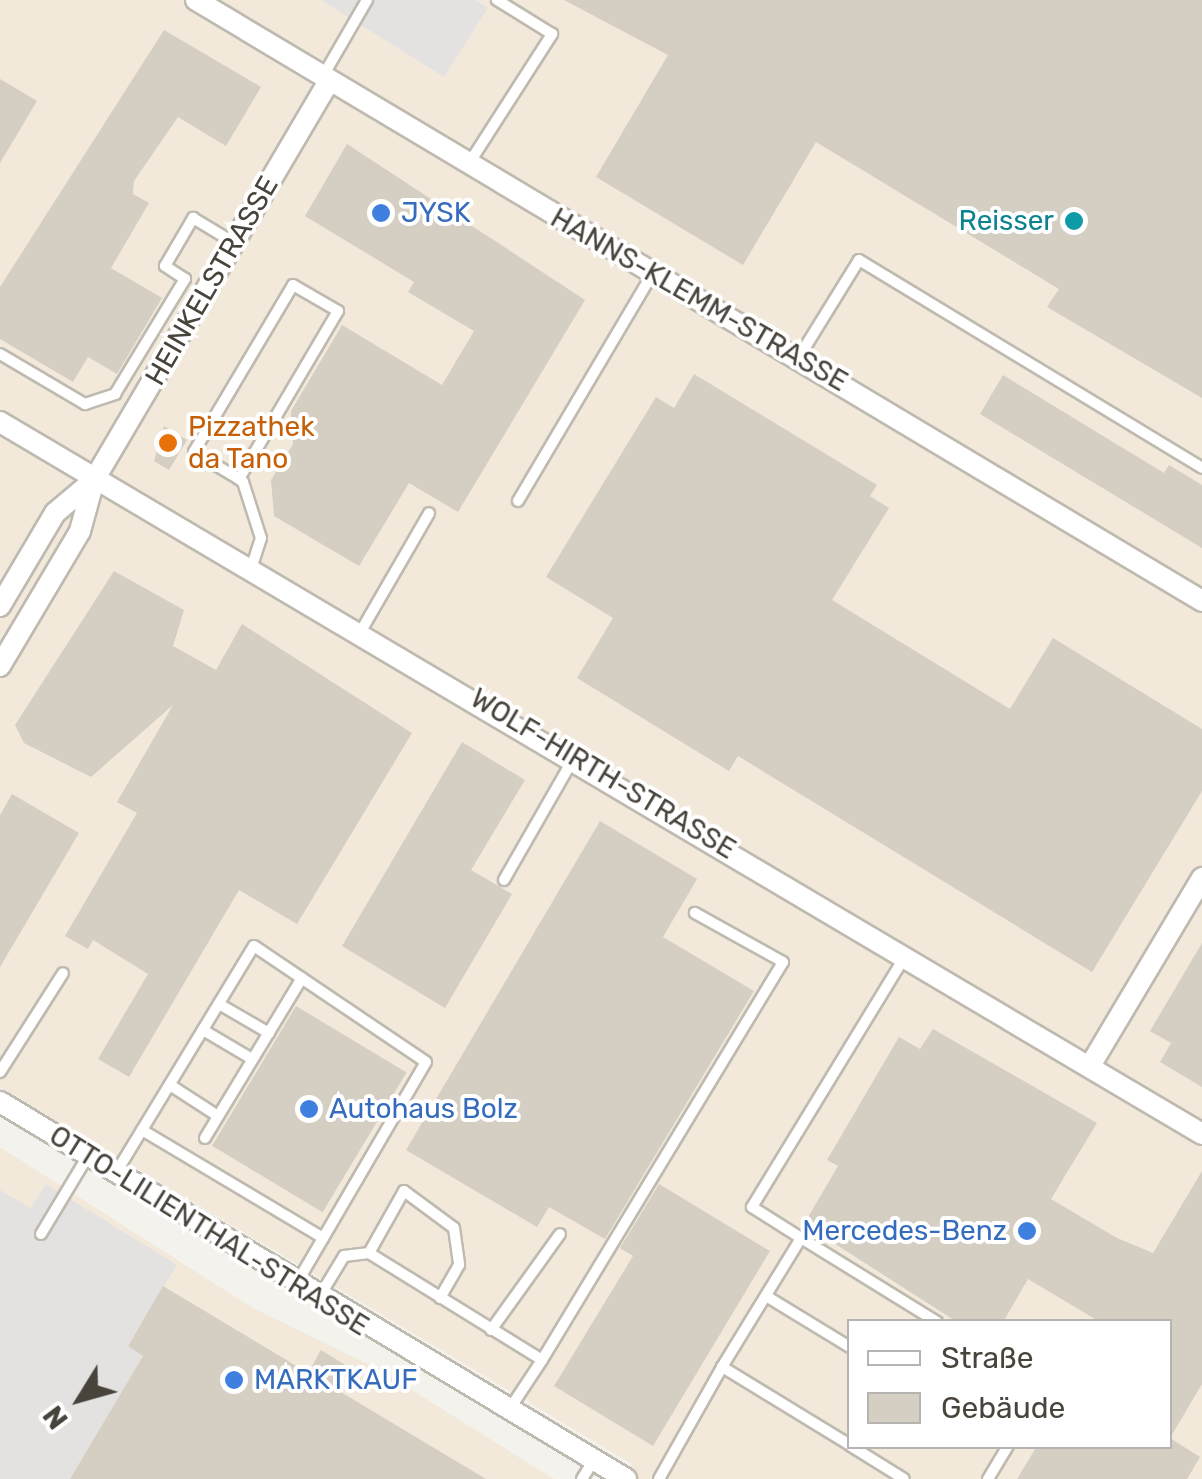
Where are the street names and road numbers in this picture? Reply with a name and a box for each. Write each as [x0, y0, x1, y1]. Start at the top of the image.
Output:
street label: HEINKELSTRASSE [139, 171, 285, 391]
street label: HANNS-KLEMM-STRASSE [545, 201, 853, 399]
street label: WOLF-HIRTH-STRASSE [464, 682, 742, 866]
street label: OTTO-LILIENTHAL-STRASSE [43, 1119, 375, 1343]

